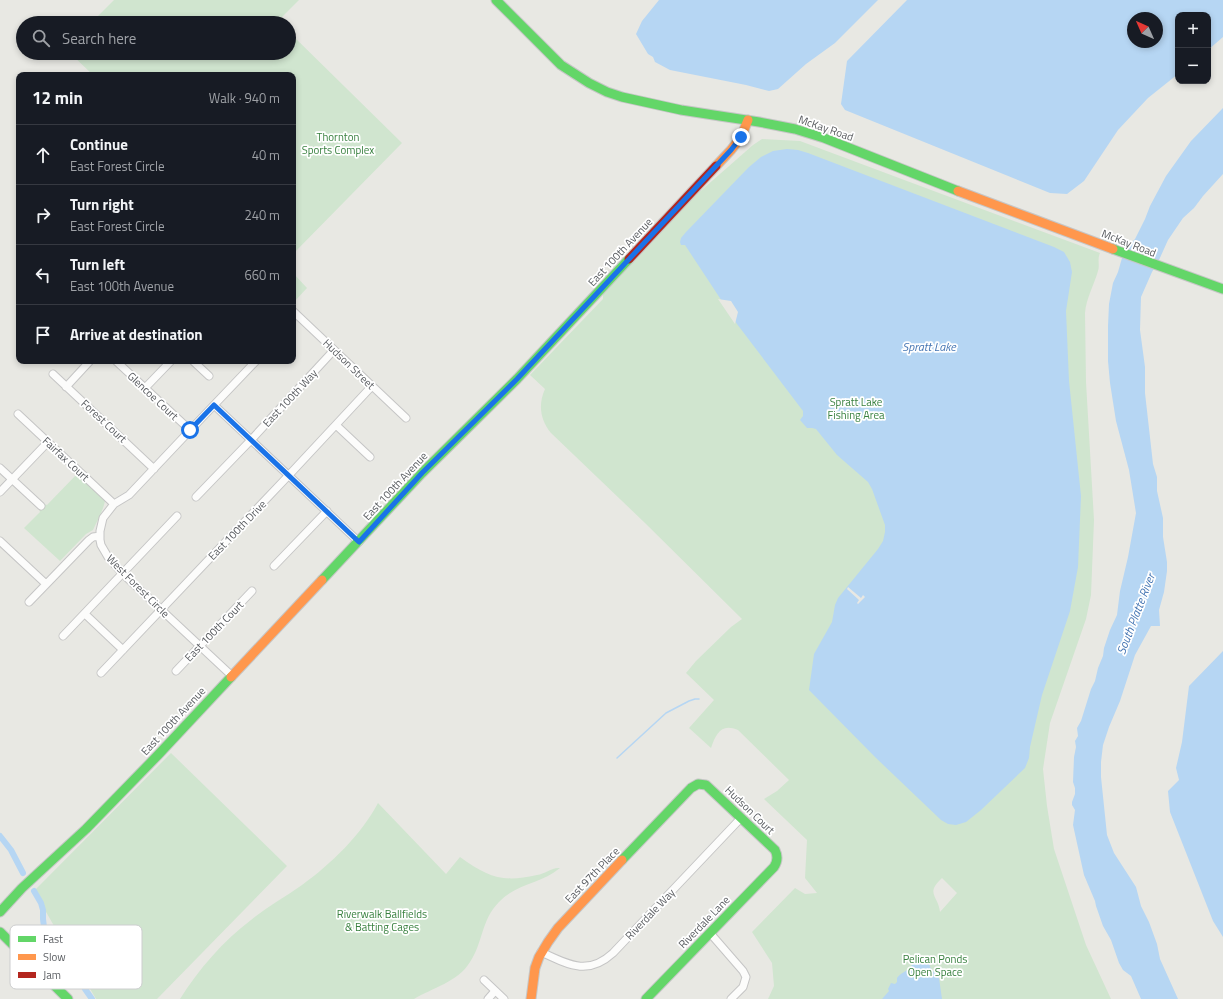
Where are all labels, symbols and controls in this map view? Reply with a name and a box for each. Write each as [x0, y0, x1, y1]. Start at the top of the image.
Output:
north arrow [1127, 12, 1163, 48]
map controls [1175, 12, 1211, 84]
button: + [1175, 12, 1211, 48]
search box [16, 16, 296, 60]
icon: search [30, 27, 52, 49]
text: Search here [62, 27, 136, 50]
button: − [1175, 48, 1211, 84]
text: 12 min [32, 85, 83, 111]
text: Walk · 940 m [209, 88, 280, 108]
street label: McKay Road [796, 111, 856, 145]
route end [732, 128, 750, 146]
park label: Thornton Sports Complex [302, 129, 374, 158]
text: Continue [70, 133, 128, 156]
icon: ahead [32, 144, 54, 166]
text: 40 m [252, 145, 280, 165]
text: East Forest Circle [70, 156, 165, 176]
text: Turn right [70, 193, 134, 216]
icon: right [32, 204, 54, 226]
text: 240 m [244, 205, 280, 225]
street label: East 100th Avenue [584, 214, 656, 290]
text: East Forest Circle [70, 216, 165, 236]
street label: McKay Road [1099, 225, 1159, 261]
text: Turn left [70, 253, 125, 276]
icon: left [32, 264, 54, 286]
text: 660 m [244, 265, 280, 285]
text: East 100th Avenue [70, 276, 174, 296]
text: Arrive at destination [70, 323, 203, 346]
icon: arrive [32, 324, 54, 346]
street label: Hudson Street [319, 335, 379, 393]
water label: Spratt Lake [902, 337, 957, 356]
street label: East 100th Way [259, 365, 322, 431]
street label: Glencoe Court [124, 368, 182, 424]
park label: Spratt Lake Fishing Area [828, 394, 885, 423]
street label: Forest Court [78, 396, 130, 446]
route start [181, 421, 199, 439]
street label: Fairfax Court [39, 433, 93, 485]
street label: East 100th Avenue [359, 448, 431, 524]
street label: East 100th Drive [204, 496, 270, 564]
street label: West Forest Circle [103, 551, 173, 621]
water label: South Platte River [1111, 569, 1160, 657]
street label: East 100th Court [181, 597, 247, 665]
street label: East 100th Avenue [137, 683, 209, 759]
street label: Hudson Court [722, 782, 779, 838]
street label: East 97th Place [561, 843, 623, 907]
street label: Riverdale Way [621, 884, 679, 943]
street label: Riverdale Lane [675, 892, 734, 952]
park label: Riverwalk Ballfields & Batting Cages [337, 906, 427, 935]
legend [10, 925, 142, 989]
text: Fast [43, 931, 63, 947]
text: Slow [43, 949, 66, 965]
park label: Pelican Ponds Open Space [903, 951, 967, 980]
text: Jam [43, 967, 61, 983]

